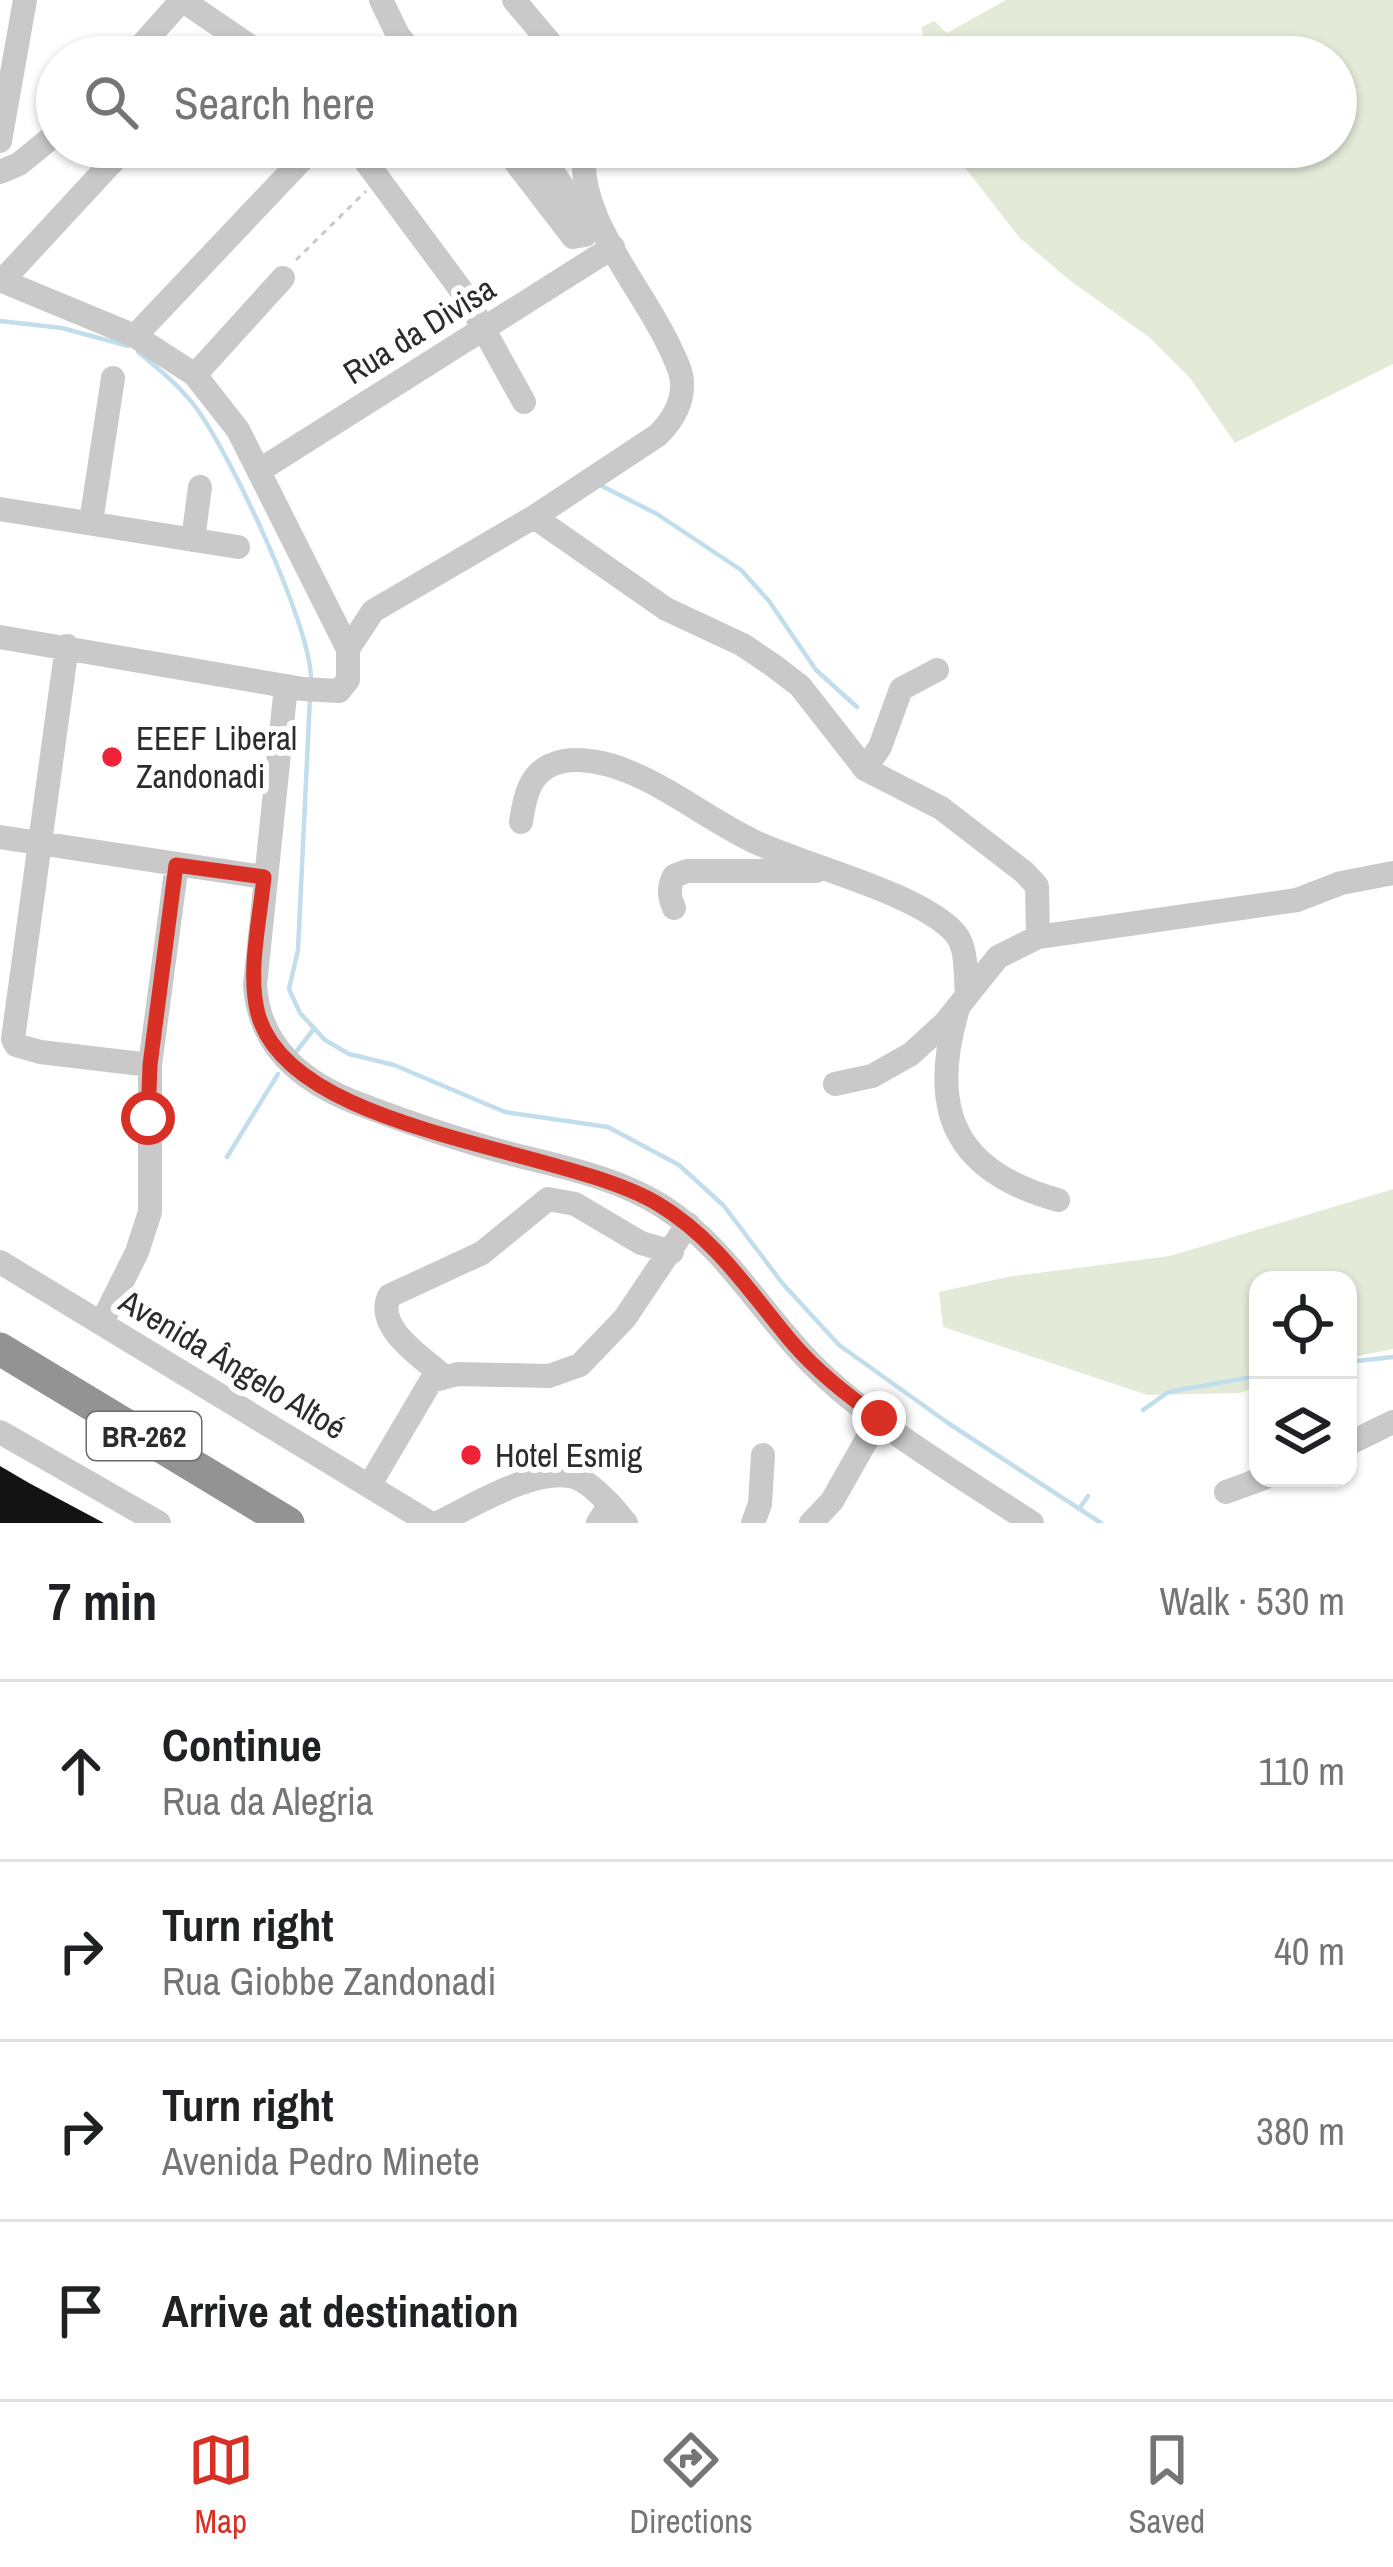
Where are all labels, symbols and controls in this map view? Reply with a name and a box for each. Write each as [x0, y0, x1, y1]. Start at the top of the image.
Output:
search box [36, 36, 1357, 168]
icon: search [78, 69, 144, 135]
text: Search here [174, 72, 375, 133]
street label: Rua da Divisa [335, 266, 503, 394]
place label: EEEF Liberal Zandonadi [136, 716, 297, 798]
marker: EEEF Liberal Zandonadi [99, 744, 125, 770]
route start [121, 1091, 175, 1145]
map controls [1249, 1271, 1357, 1487]
button: locate [1249, 1271, 1357, 1379]
street label: Avenida Ângelo Altoé [111, 1278, 354, 1449]
button: layers [1249, 1379, 1357, 1487]
route end [852, 1391, 906, 1445]
road number: BR-262 [87, 1412, 201, 1460]
place label: Hotel Esmig [495, 1433, 642, 1477]
marker: Hotel Esmig [458, 1442, 484, 1468]
text: 7 min [48, 1567, 157, 1636]
text: Walk · 530 m [1160, 1575, 1345, 1627]
text: Continue [162, 1714, 322, 1775]
icon: ahead [48, 1738, 114, 1804]
text: 110 m [1258, 1745, 1345, 1797]
text: Rua da Alegria [162, 1775, 374, 1827]
text: Turn right [162, 1894, 334, 1955]
icon: right [48, 1918, 114, 1984]
text: 40 m [1274, 1925, 1345, 1977]
text: Rua Giobbe Zandonadi [162, 1955, 496, 2007]
text: Turn right [162, 2074, 334, 2135]
icon: right [48, 2098, 114, 2164]
text: 380 m [1256, 2105, 1345, 2157]
text: Avenida Pedro Minete [162, 2135, 480, 2187]
icon: arrive [48, 2278, 114, 2344]
text: Arrive at destination [162, 2280, 519, 2341]
tab: Map [188, 2427, 254, 2543]
tab: Directions [629, 2427, 753, 2543]
tab: Saved [1128, 2427, 1205, 2543]

